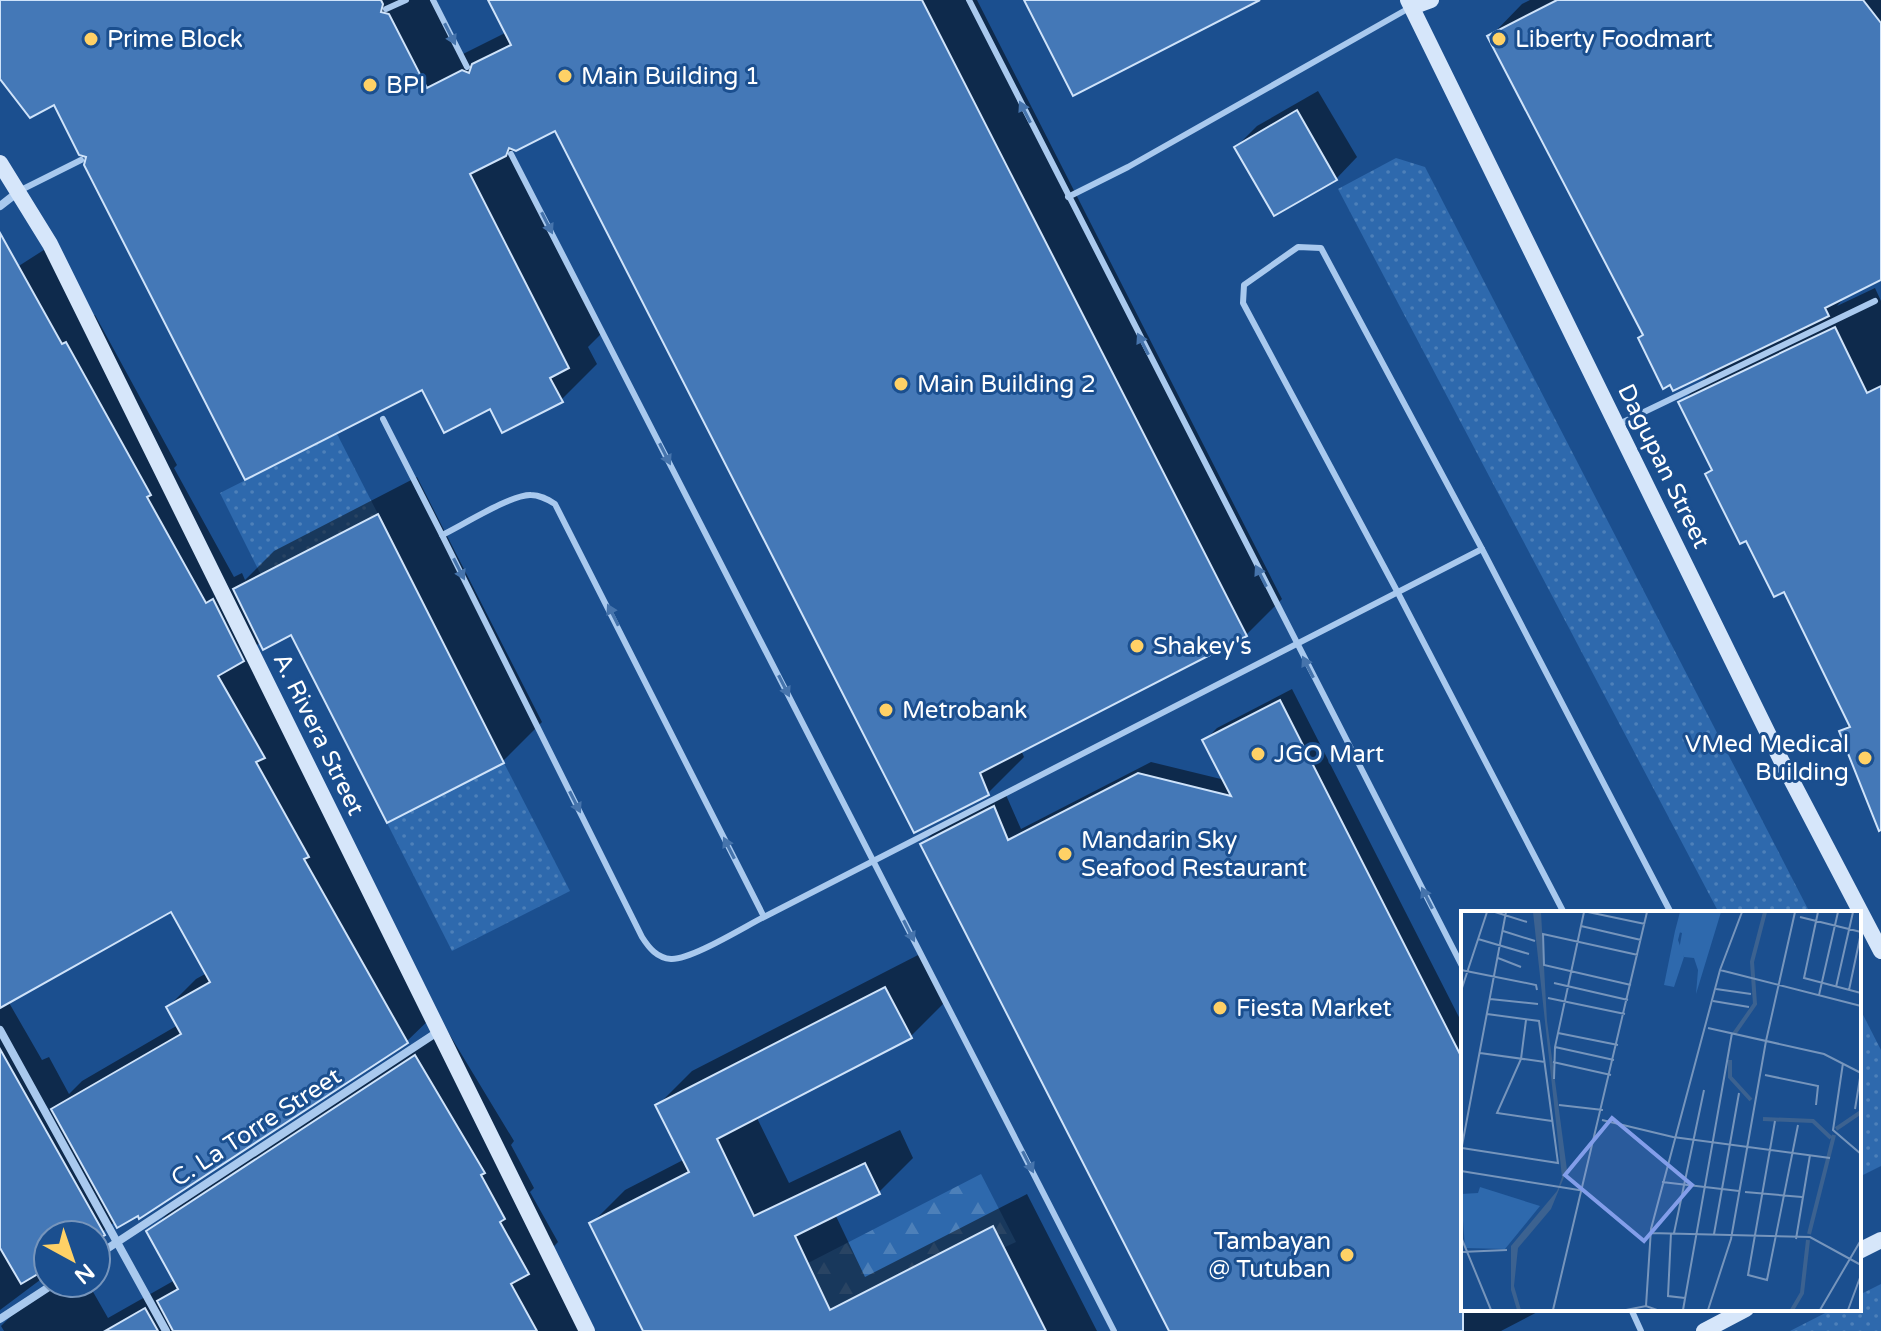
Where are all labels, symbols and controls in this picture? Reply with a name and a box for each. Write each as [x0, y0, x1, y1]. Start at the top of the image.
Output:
one-way arrow [443, 22, 456, 45]
place label: Prime Block [107, 25, 243, 54]
place label: Liberty Foodmart [1515, 25, 1713, 54]
marker: Prime Block [82, 30, 100, 48]
marker: Liberty Foodmart [1490, 30, 1508, 48]
place label: Main Building 1 [581, 62, 760, 91]
marker: Main Building 1 [556, 67, 574, 85]
place label: BPI [386, 71, 426, 100]
marker: BPI [361, 76, 379, 94]
one-way arrow [1019, 101, 1032, 124]
one-way arrow [539, 212, 553, 234]
one-way arrow [1137, 332, 1150, 355]
place label: Main Building 2 [917, 370, 1096, 399]
marker: Main Building 2 [892, 375, 910, 393]
street label: Dagupan Street [1611, 379, 1716, 553]
one-way arrow [659, 443, 672, 466]
one-way arrow [453, 558, 466, 581]
one-way arrow [1254, 564, 1268, 587]
one-way arrow [606, 603, 620, 626]
place label: Shakey's [1153, 632, 1252, 661]
marker: Shakey's [1128, 637, 1146, 655]
street label: A. Rivera Street [267, 648, 370, 820]
one-way arrow [1301, 656, 1314, 679]
one-way arrow [777, 674, 791, 697]
place label: Metrobank [902, 696, 1027, 725]
marker: Metrobank [877, 701, 895, 719]
place label: VMed Medical Building [1685, 730, 1849, 787]
place label: JGO Mart [1274, 740, 1384, 769]
marker: JGO Mart [1249, 745, 1267, 763]
marker: VMed Medical Building [1856, 749, 1874, 767]
one-way arrow [569, 791, 582, 814]
place label: Mandarin Sky Seafood Restaurant [1081, 826, 1307, 883]
one-way arrow [722, 836, 736, 859]
marker: Mandarin Sky Seafood Restaurant [1056, 845, 1074, 863]
one-way arrow [1421, 887, 1434, 910]
inset map [1461, 911, 1861, 1311]
one-way arrow [903, 920, 916, 943]
place label: Fiesta Market [1236, 994, 1392, 1023]
marker: Fiesta Market [1211, 999, 1229, 1017]
street label: C. La Torre Street [166, 1062, 347, 1193]
one-way arrow [1021, 1151, 1035, 1174]
north arrow [32, 1219, 112, 1299]
place label: Tambayan @ Tutuban [1208, 1227, 1331, 1284]
marker: Tambayan @ Tutuban [1338, 1246, 1356, 1264]
text: N [69, 1258, 99, 1289]

